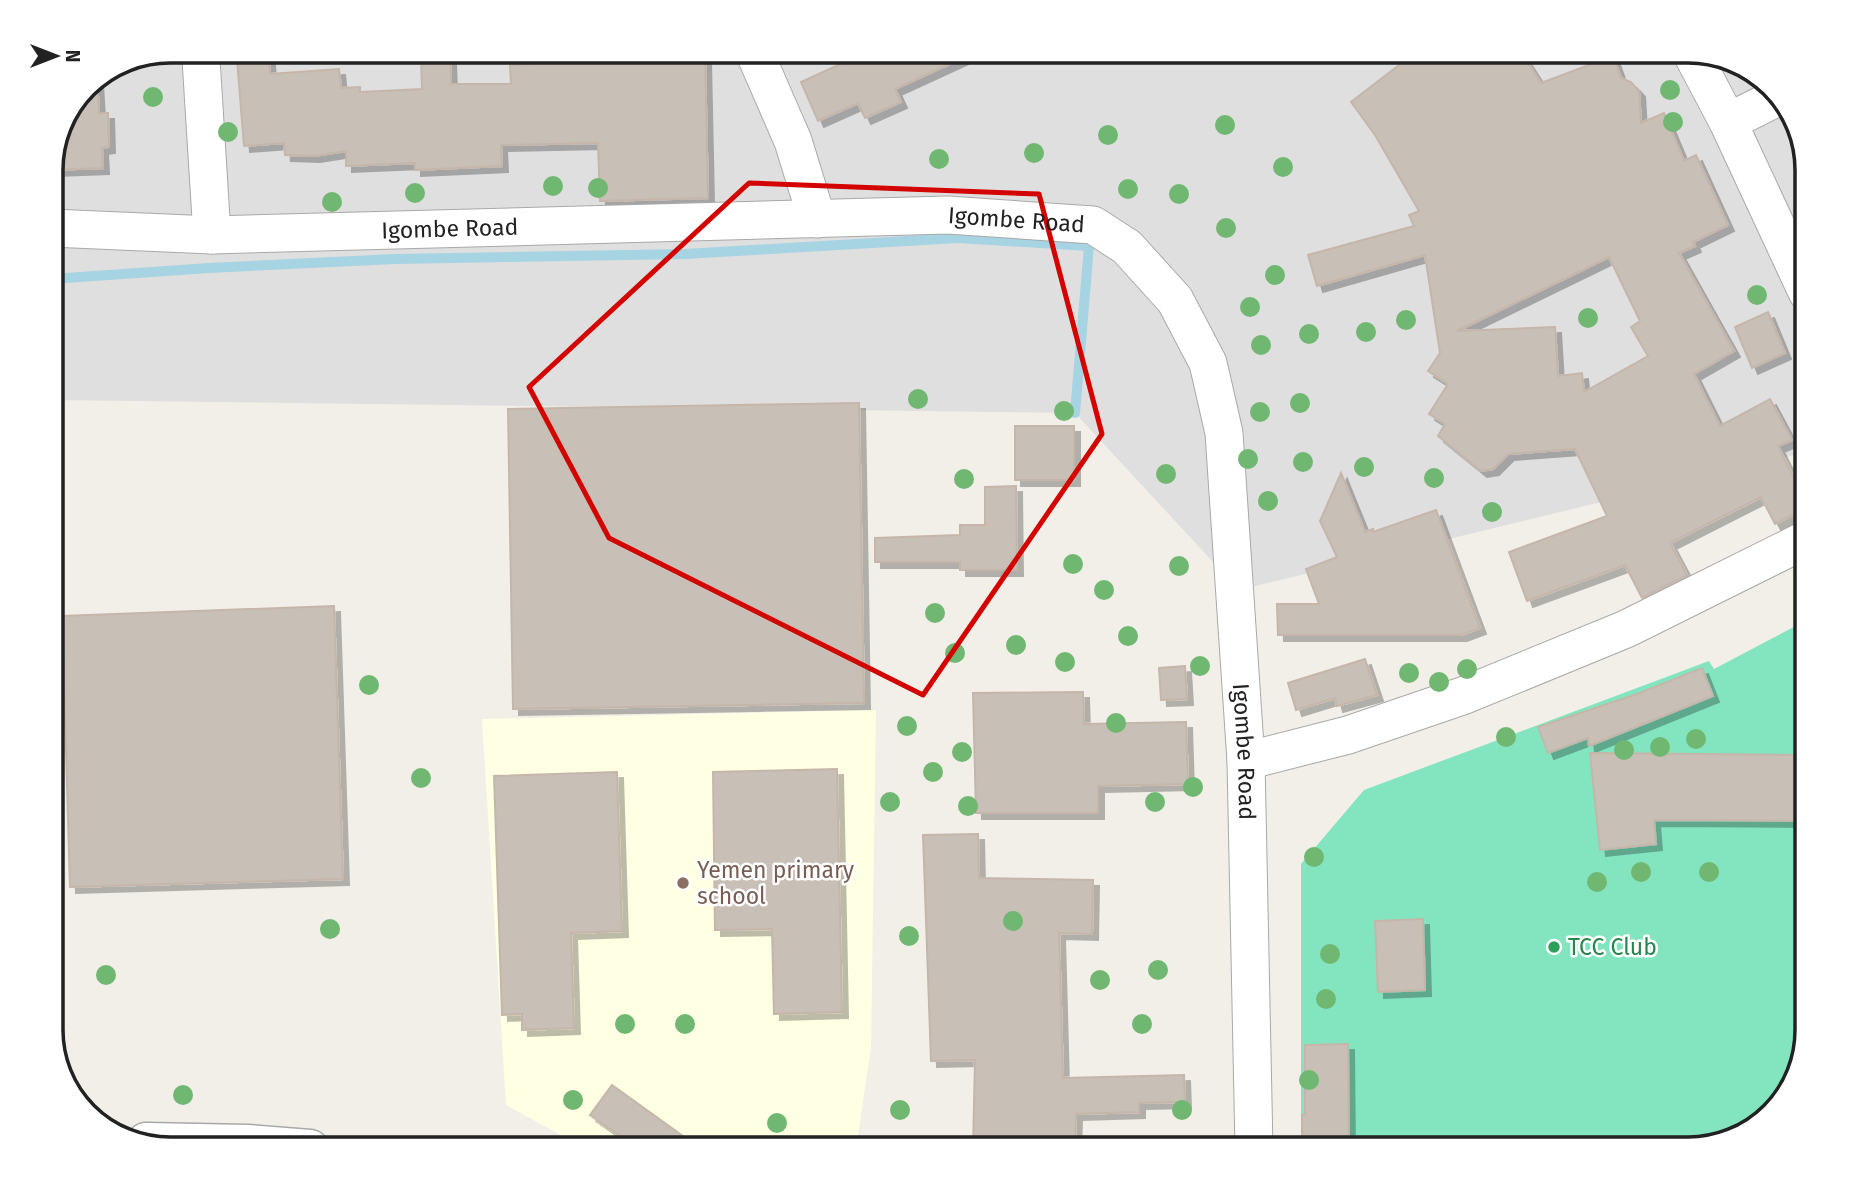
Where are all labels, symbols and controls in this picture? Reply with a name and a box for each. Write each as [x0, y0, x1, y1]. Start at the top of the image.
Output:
north arrow [21, 21, 91, 91]
text: N [61, 50, 84, 62]
street label: Igombe Road [947, 201, 1086, 238]
street label: Igombe Road [381, 213, 519, 244]
street label: Igombe Road [1227, 682, 1261, 820]
place label: Yemen primary school [697, 856, 855, 910]
marker: Yemen primary school [675, 875, 691, 891]
place label: TCC Club [1568, 933, 1657, 961]
marker: TCC Club [1546, 939, 1562, 955]

